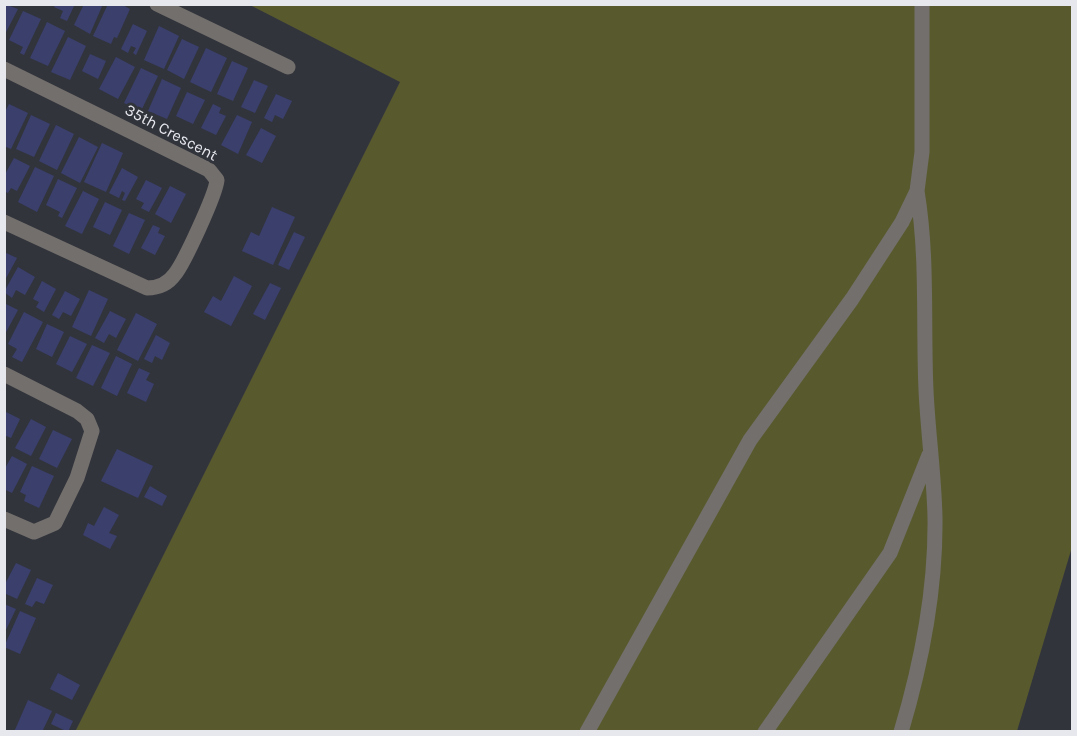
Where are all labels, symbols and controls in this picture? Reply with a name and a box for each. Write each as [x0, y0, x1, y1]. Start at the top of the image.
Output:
street label: 35th Crescent [121, 101, 221, 165]

